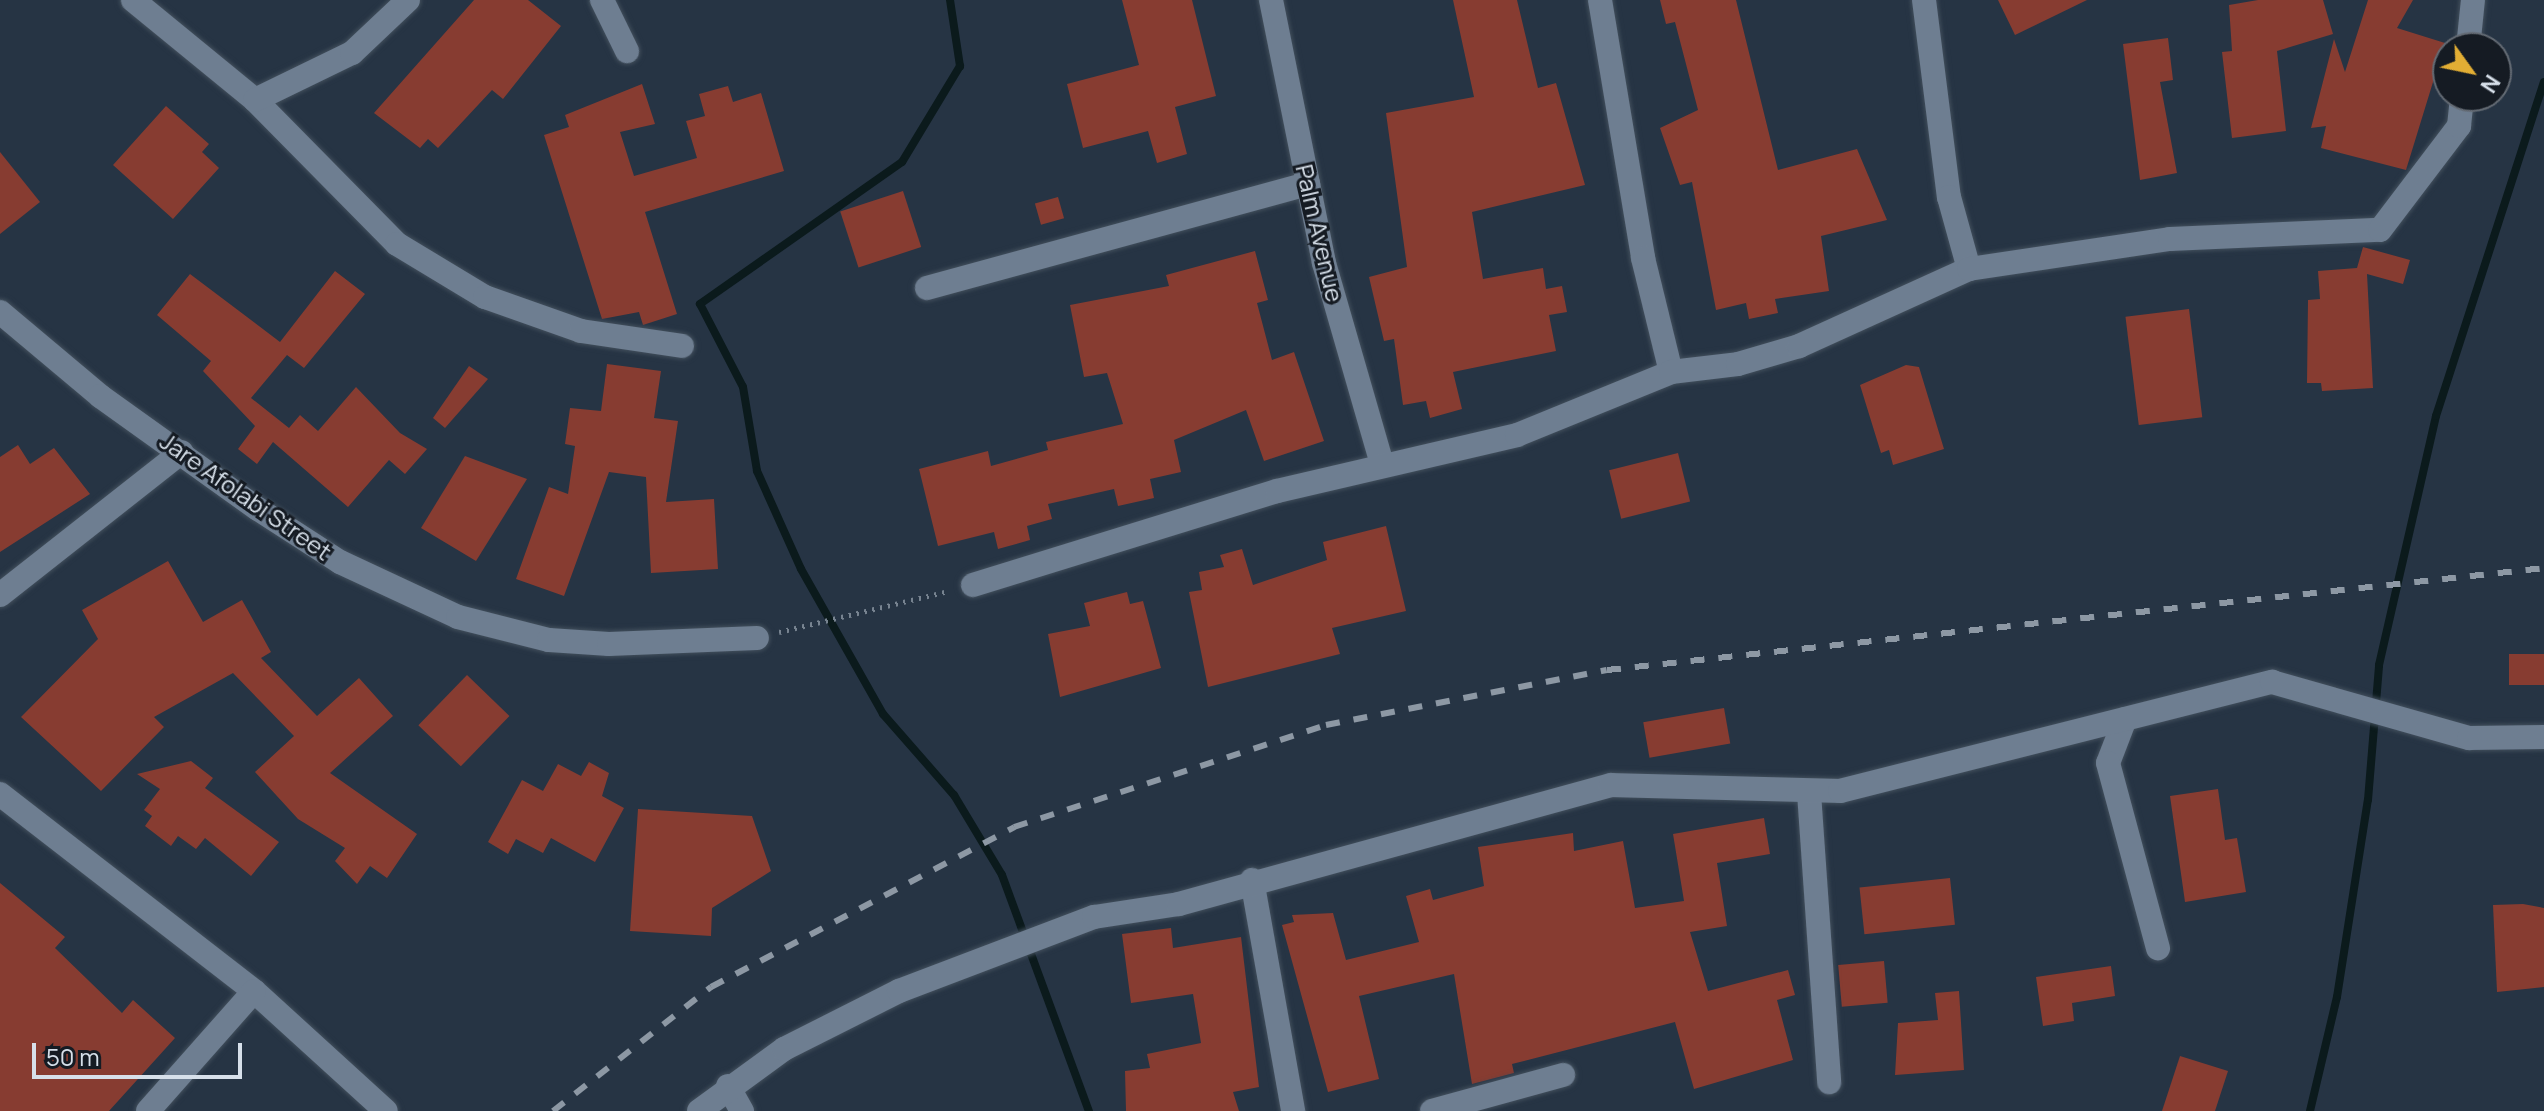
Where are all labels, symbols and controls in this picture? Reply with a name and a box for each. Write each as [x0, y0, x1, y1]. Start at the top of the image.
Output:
north arrow [2432, 32, 2512, 112]
text: N [2474, 69, 2507, 99]
street label: Palm Avenue [1290, 161, 1350, 305]
street label: Jare Afolabi Street [155, 426, 337, 566]
scale bar [36, 1027, 246, 1077]
text: 50 m [46, 1040, 100, 1073]

